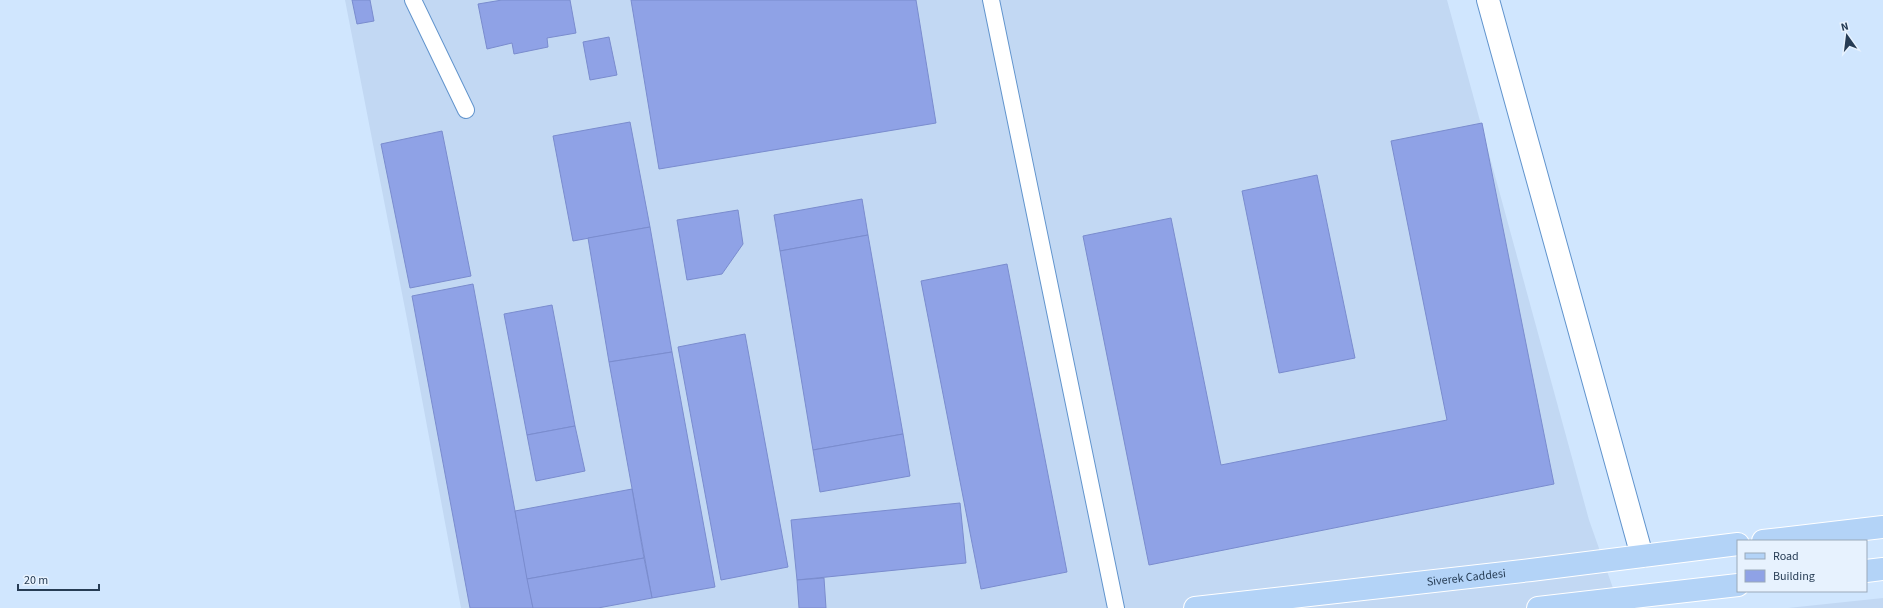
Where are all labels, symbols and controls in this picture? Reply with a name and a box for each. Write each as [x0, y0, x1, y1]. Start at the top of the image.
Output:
north arrow [1827, 16, 1867, 56]
text: N [1839, 19, 1850, 35]
legend [1737, 540, 1867, 592]
text: Road [1773, 548, 1799, 565]
street label: Siverek Caddesi [1426, 565, 1507, 591]
scale bar [18, 566, 99, 592]
text: Building [1773, 568, 1815, 585]
text: 20 m [24, 572, 48, 589]

